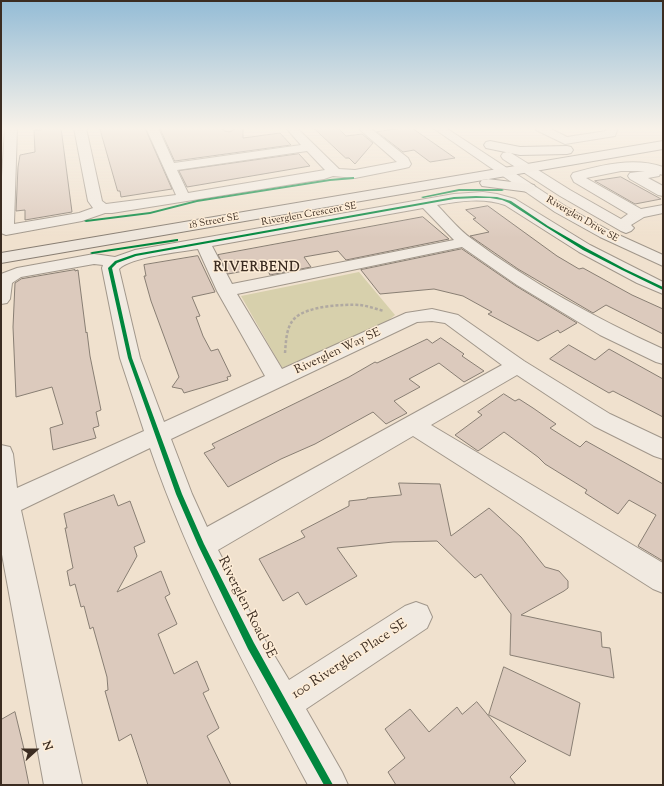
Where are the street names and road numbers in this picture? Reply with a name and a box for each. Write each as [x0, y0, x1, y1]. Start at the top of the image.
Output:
street label: Riverglen Drive SE [544, 194, 620, 246]
street label: Riverglen Crescent SE [260, 201, 358, 229]
street label: 18 Street SE [188, 212, 240, 232]
street label: Riverglen Way SE [293, 326, 383, 378]
street label: Riverglen Road SE [213, 554, 279, 662]
street label: 100 Riverglen Place SE [289, 616, 411, 704]

